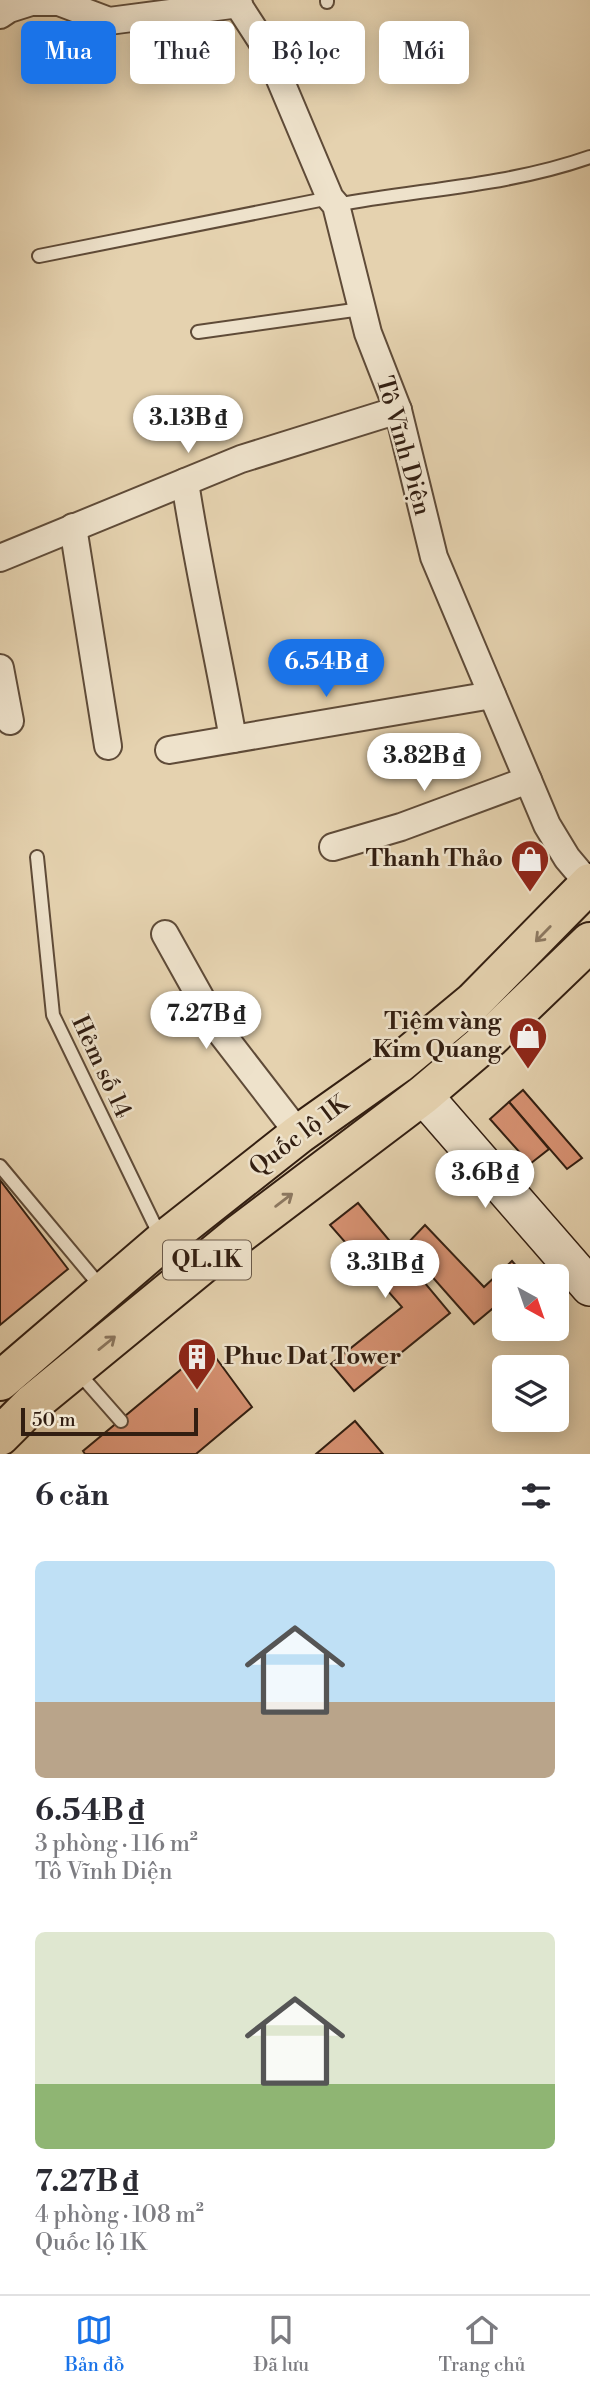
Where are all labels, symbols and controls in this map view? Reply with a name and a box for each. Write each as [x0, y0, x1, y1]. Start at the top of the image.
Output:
chip: Mua [21, 21, 116, 84]
chip: Thuê [130, 21, 235, 84]
chip: Bộ lọc [249, 21, 365, 84]
chip: Mới [379, 21, 469, 84]
street label: Tô Vĩnh Diện [369, 373, 437, 519]
pin: 3.13B ₫ [123, 396, 253, 455]
text: 3.13B ₫ [149, 404, 227, 432]
pin: 6.54B ₫ [261, 640, 391, 699]
text: 6.54B ₫ [284, 648, 368, 676]
pin: 3.82B ₫ [359, 734, 489, 793]
text: 3.82B ₫ [383, 742, 465, 770]
shop icon: Thanh Thảo [509, 838, 551, 893]
place label: Thanh Thảo [366, 844, 503, 874]
one-way arrow [534, 925, 551, 942]
pin: 7.27B ₫ [141, 992, 271, 1051]
text: 7.27B ₫ [166, 1000, 246, 1028]
place label: Tiệm vàng Kim Quang [372, 1007, 502, 1065]
street label: Hẻm số 14 [64, 1011, 138, 1123]
shop icon: Tiệm vàng Kim Quang [507, 1015, 549, 1070]
street label: Quốc lộ 1K [243, 1088, 356, 1183]
pin: 3.6B ₫ [428, 1150, 542, 1210]
text: 3.6B ₫ [451, 1159, 519, 1187]
one-way arrow [274, 1193, 293, 1208]
road number: QL.1K [163, 1240, 251, 1280]
pin: 3.31B ₫ [320, 1240, 450, 1300]
text: 3.31B ₫ [346, 1249, 424, 1277]
north arrow [492, 1264, 569, 1340]
map controls [492, 1264, 569, 1432]
one-way arrow [97, 1335, 115, 1351]
building icon: Phuc Dat Tower [176, 1336, 218, 1391]
place label: Phuc Dat Tower [224, 1342, 401, 1372]
button: layers [492, 1355, 569, 1432]
scale bar [21, 1405, 198, 1437]
text: 50 m [32, 1408, 76, 1432]
text: 6 căn [35, 1477, 109, 1515]
icon: filters [517, 1477, 555, 1515]
icon: home [232, 1607, 358, 1733]
text: 6.54B ₫ [35, 1792, 144, 1830]
text: 3 phòng · 116 m² [35, 1830, 198, 1858]
text: Tô Vĩnh Diện [35, 1858, 172, 1886]
icon: home [232, 1978, 358, 2104]
text: 7.27B ₫ [35, 2163, 138, 2201]
text: 4 phòng · 108 m² [35, 2201, 204, 2229]
text: Quốc lộ 1K [35, 2229, 147, 2257]
tab: Bản đồ [65, 2311, 124, 2377]
tab: Đã lưu [254, 2311, 309, 2377]
tab: Trang chủ [438, 2311, 525, 2377]

